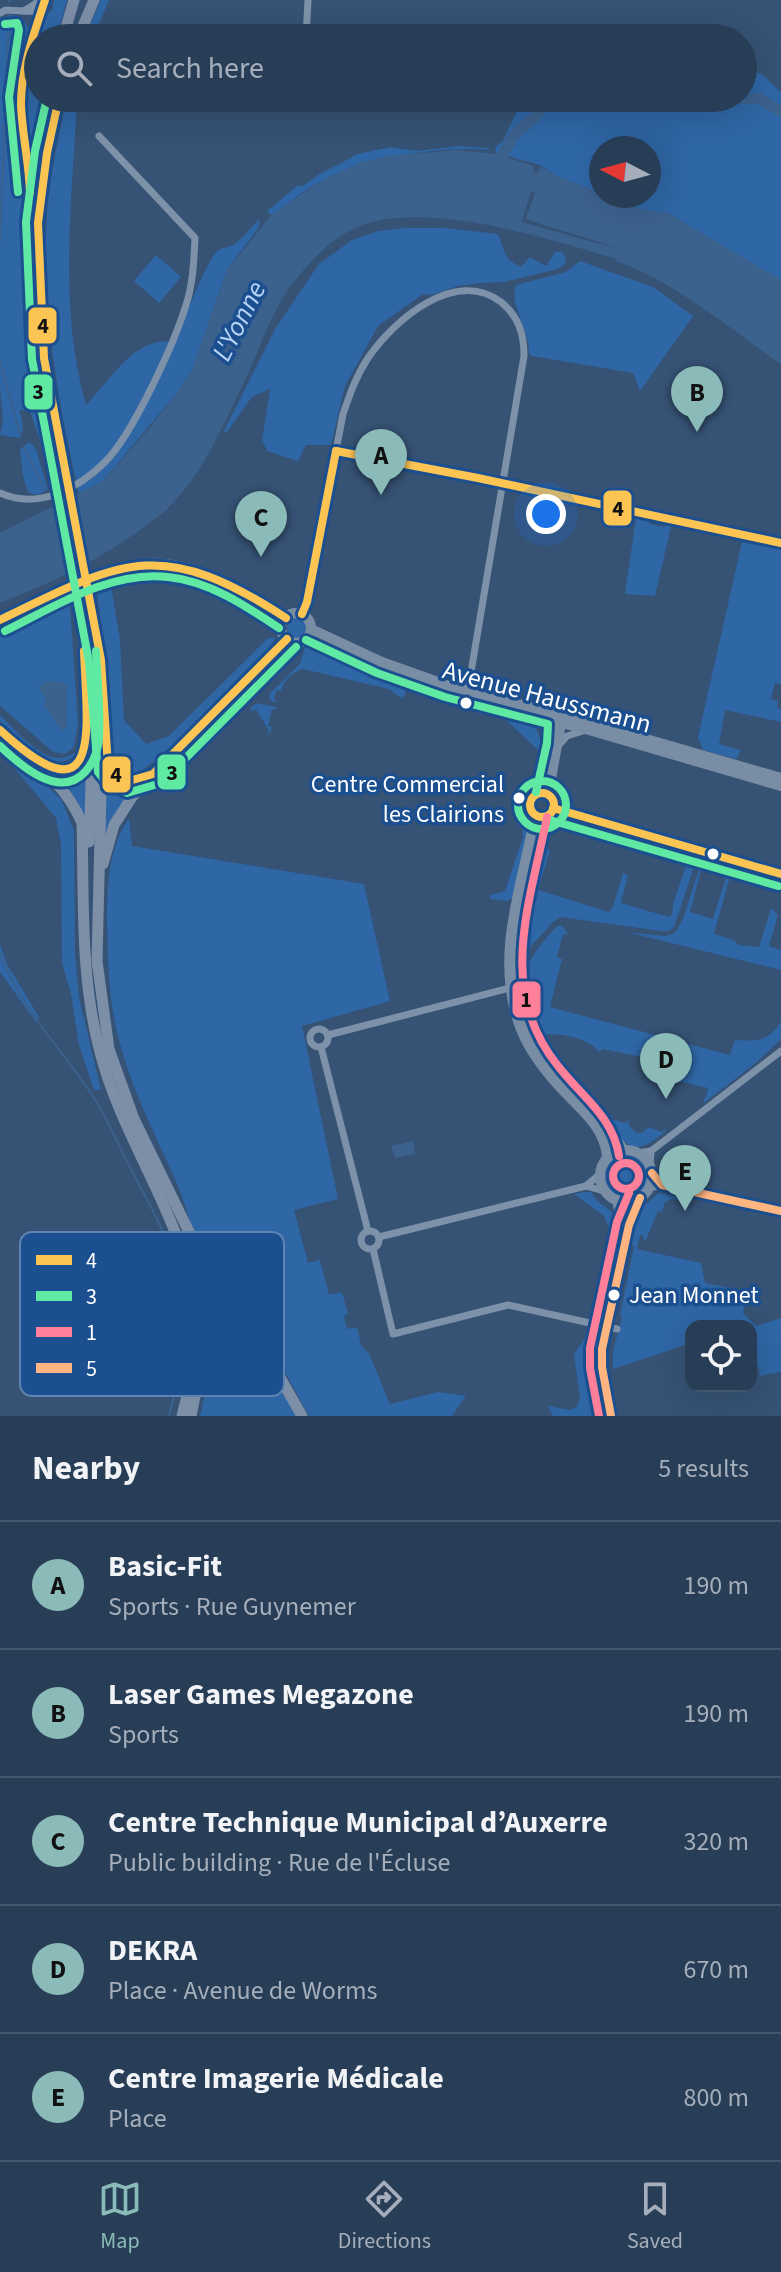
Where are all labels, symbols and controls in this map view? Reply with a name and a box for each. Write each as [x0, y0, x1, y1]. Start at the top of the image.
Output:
search box [24, 24, 757, 112]
icon: search [52, 46, 96, 90]
text: Search here [116, 47, 264, 90]
north arrow [589, 136, 661, 208]
water label: L'Yonne [202, 274, 276, 368]
line badge: 4 [27, 306, 58, 345]
text: 4 [37, 310, 49, 342]
pin: B [671, 366, 723, 432]
line badge: 3 [23, 373, 54, 411]
text: 3 [32, 376, 44, 408]
pin: A [355, 429, 407, 495]
line badge: 4 [602, 489, 633, 527]
pin: C [235, 491, 287, 557]
text: 4 [612, 493, 624, 525]
your location [526, 494, 566, 534]
street label: Avenue Haussmann [439, 651, 655, 743]
unlabelled marker [458, 695, 474, 711]
line badge: 3 [156, 753, 187, 791]
line badge: 4 [101, 755, 132, 794]
text: 3 [166, 757, 178, 789]
text: 4 [110, 759, 122, 791]
place label: Centre Commercial les Clairions [311, 767, 504, 832]
marker: Centre Commercial les Clairions [511, 790, 527, 806]
unlabelled marker [705, 846, 721, 862]
line badge: 1 [511, 980, 542, 1019]
text: 1 [520, 984, 532, 1016]
pin: D [640, 1033, 692, 1099]
pin: E [659, 1145, 711, 1211]
legend [20, 1232, 284, 1396]
text: 4 [86, 1245, 97, 1277]
place label: Jean Monnet [629, 1278, 759, 1313]
text: 3 [86, 1281, 97, 1313]
marker: Jean Monnet [606, 1287, 622, 1303]
text: 1 [86, 1317, 97, 1349]
map controls [685, 1320, 757, 1392]
button: locate [685, 1320, 757, 1392]
text: 5 [86, 1353, 97, 1385]
text: Nearby [32, 1444, 140, 1493]
text: 5 results [658, 1450, 749, 1487]
text: Basic-Fit [108, 1545, 222, 1588]
text: A [51, 1567, 65, 1604]
text: 190 m [683, 1567, 749, 1604]
text: Sports · Rue Guynemer [108, 1588, 356, 1625]
text: Laser Games Megazone [108, 1673, 414, 1716]
text: B [50, 1695, 66, 1732]
text: 190 m [683, 1695, 749, 1732]
text: Sports [108, 1716, 179, 1753]
text: Centre Technique Municipal d’Auxerre [108, 1801, 608, 1844]
text: C [50, 1823, 66, 1860]
text: 320 m [683, 1823, 749, 1860]
text: Public building · Rue de l'Écluse [108, 1844, 450, 1881]
text: DEKRA [108, 1929, 197, 1972]
text: D [50, 1951, 66, 1988]
text: 670 m [683, 1951, 749, 1988]
text: Place · Avenue de Worms [108, 1972, 377, 2009]
text: Centre Imagerie Médicale [108, 2057, 444, 2100]
text: E [51, 2079, 65, 2116]
text: 800 m [683, 2079, 749, 2116]
text: Place [108, 2100, 167, 2137]
tab: Map [98, 2177, 142, 2257]
tab: Directions [338, 2177, 431, 2257]
tab: Saved [627, 2177, 683, 2257]

